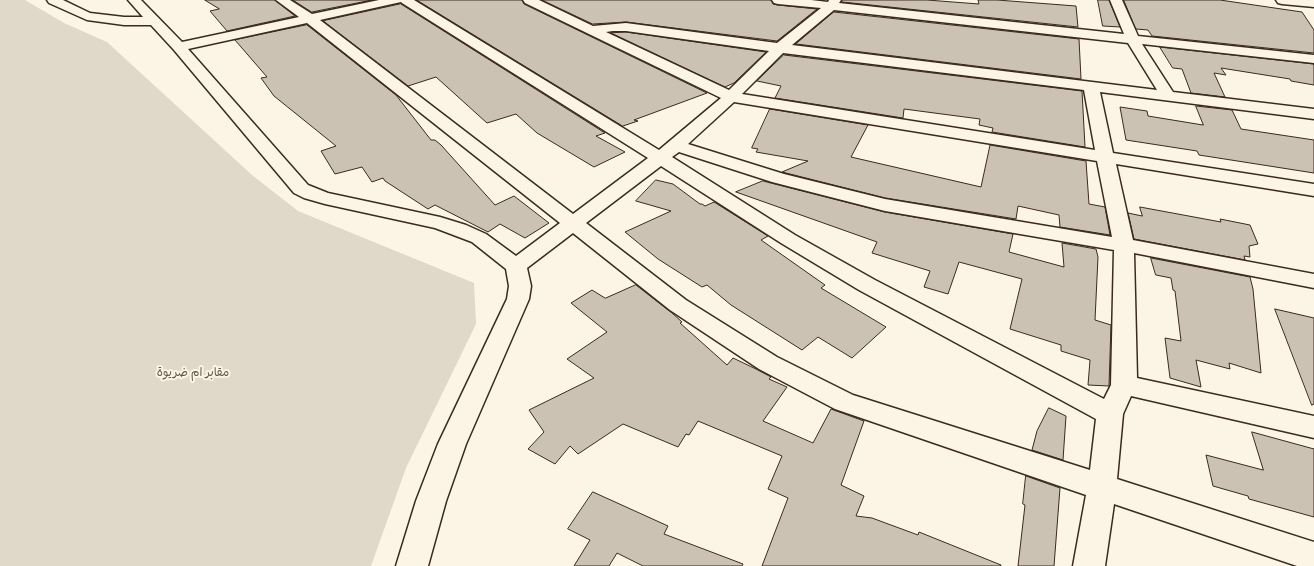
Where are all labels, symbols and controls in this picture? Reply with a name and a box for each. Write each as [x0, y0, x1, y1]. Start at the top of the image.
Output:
park label: مقابر ام ضريوة [157, 366, 229, 380]

